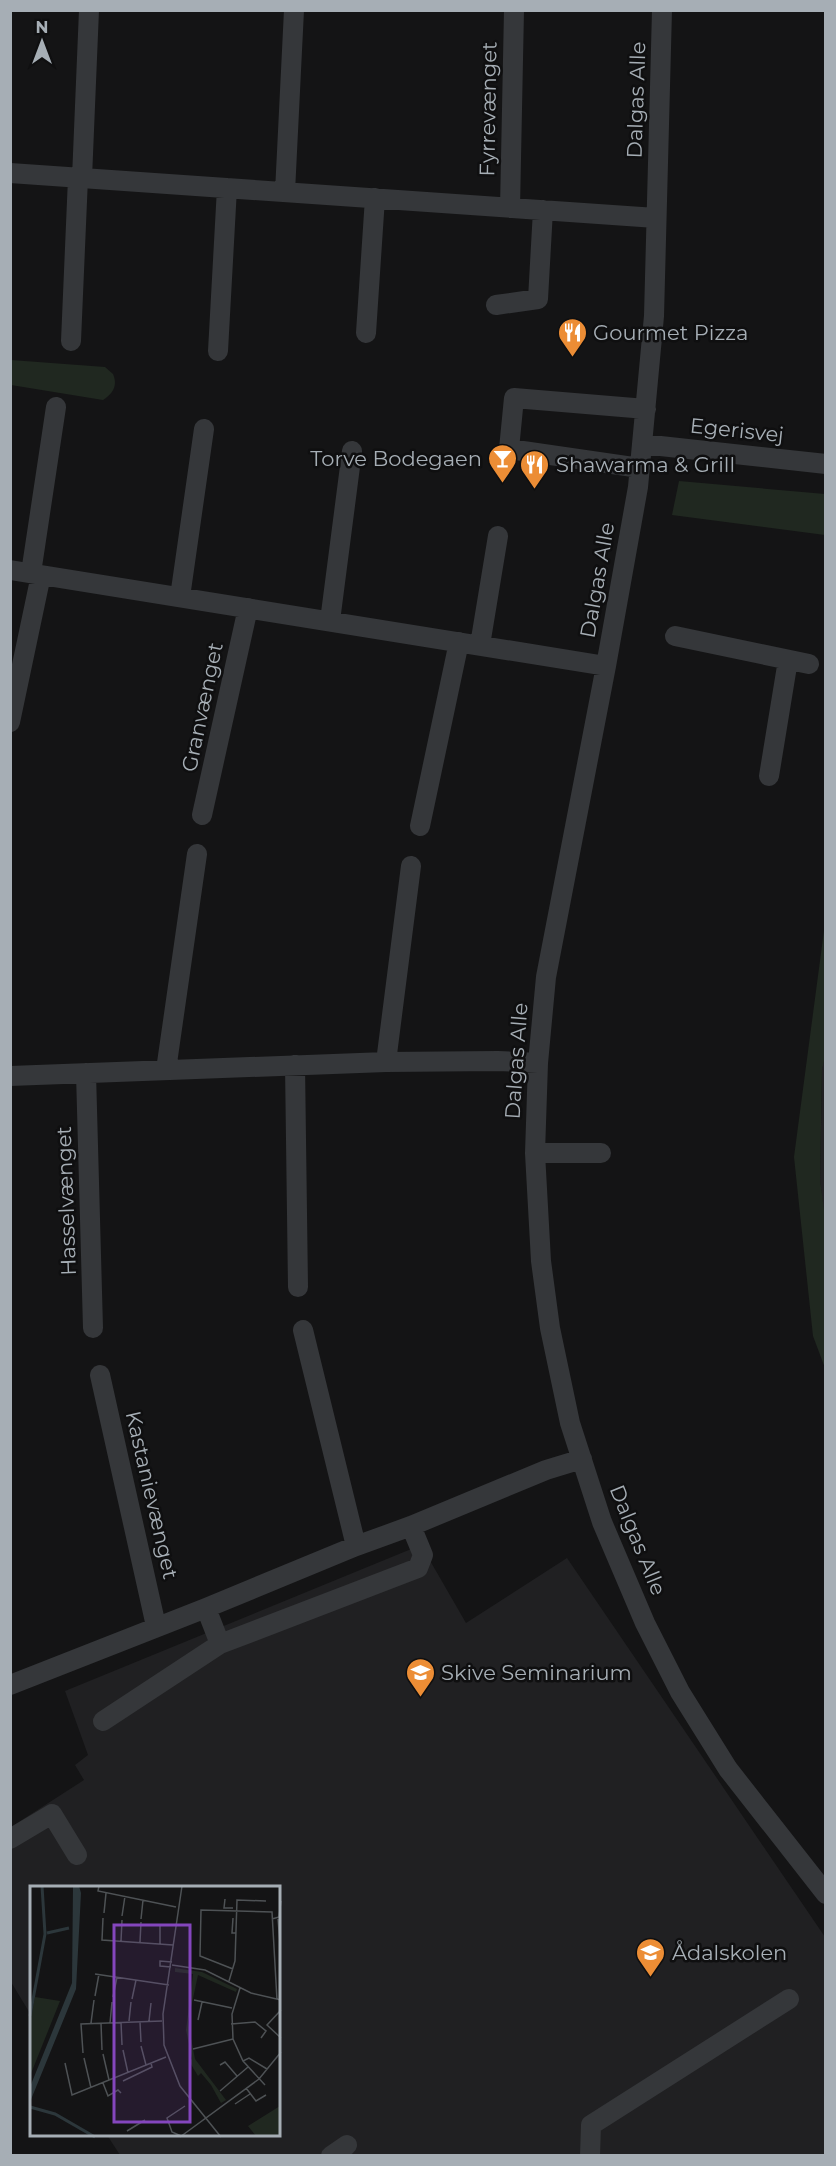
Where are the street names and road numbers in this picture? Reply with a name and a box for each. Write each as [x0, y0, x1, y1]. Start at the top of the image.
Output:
street label: Fyrrevænget [474, 41, 502, 177]
street label: Dalgas Alle [621, 41, 651, 159]
street label: Egerisvej [689, 413, 785, 447]
street label: Dalgas Alle [575, 520, 619, 640]
street label: Granvænget [176, 640, 228, 774]
street label: Dalgas Alle [499, 1002, 533, 1120]
street label: Hasselvænget [51, 1126, 81, 1276]
street label: Kastanievænget [121, 1409, 183, 1581]
street label: Dalgas Alle [605, 1481, 671, 1599]

